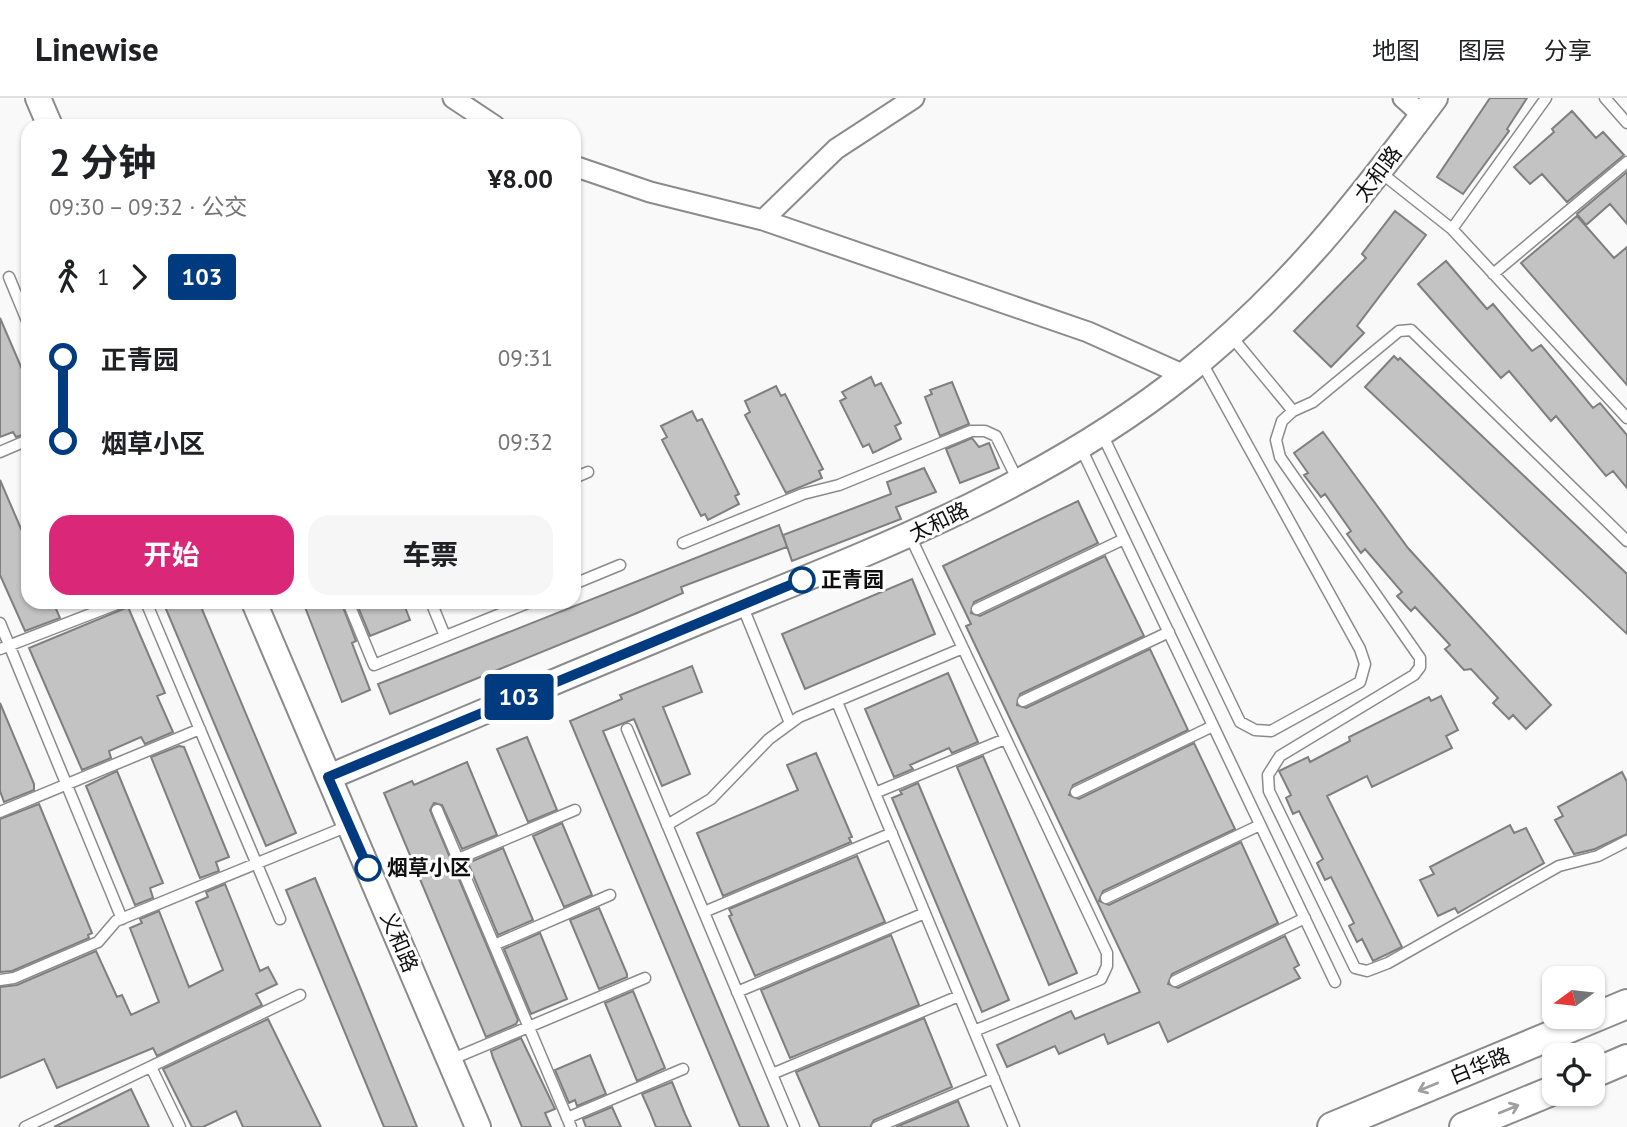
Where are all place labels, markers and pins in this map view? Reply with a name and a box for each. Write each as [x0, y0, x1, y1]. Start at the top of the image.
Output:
place label: 正青园 [821, 566, 884, 593]
marker: 正青园 [789, 567, 815, 593]
place label: 烟草小区 [387, 854, 471, 881]
marker: 烟草小区 [355, 855, 381, 881]

